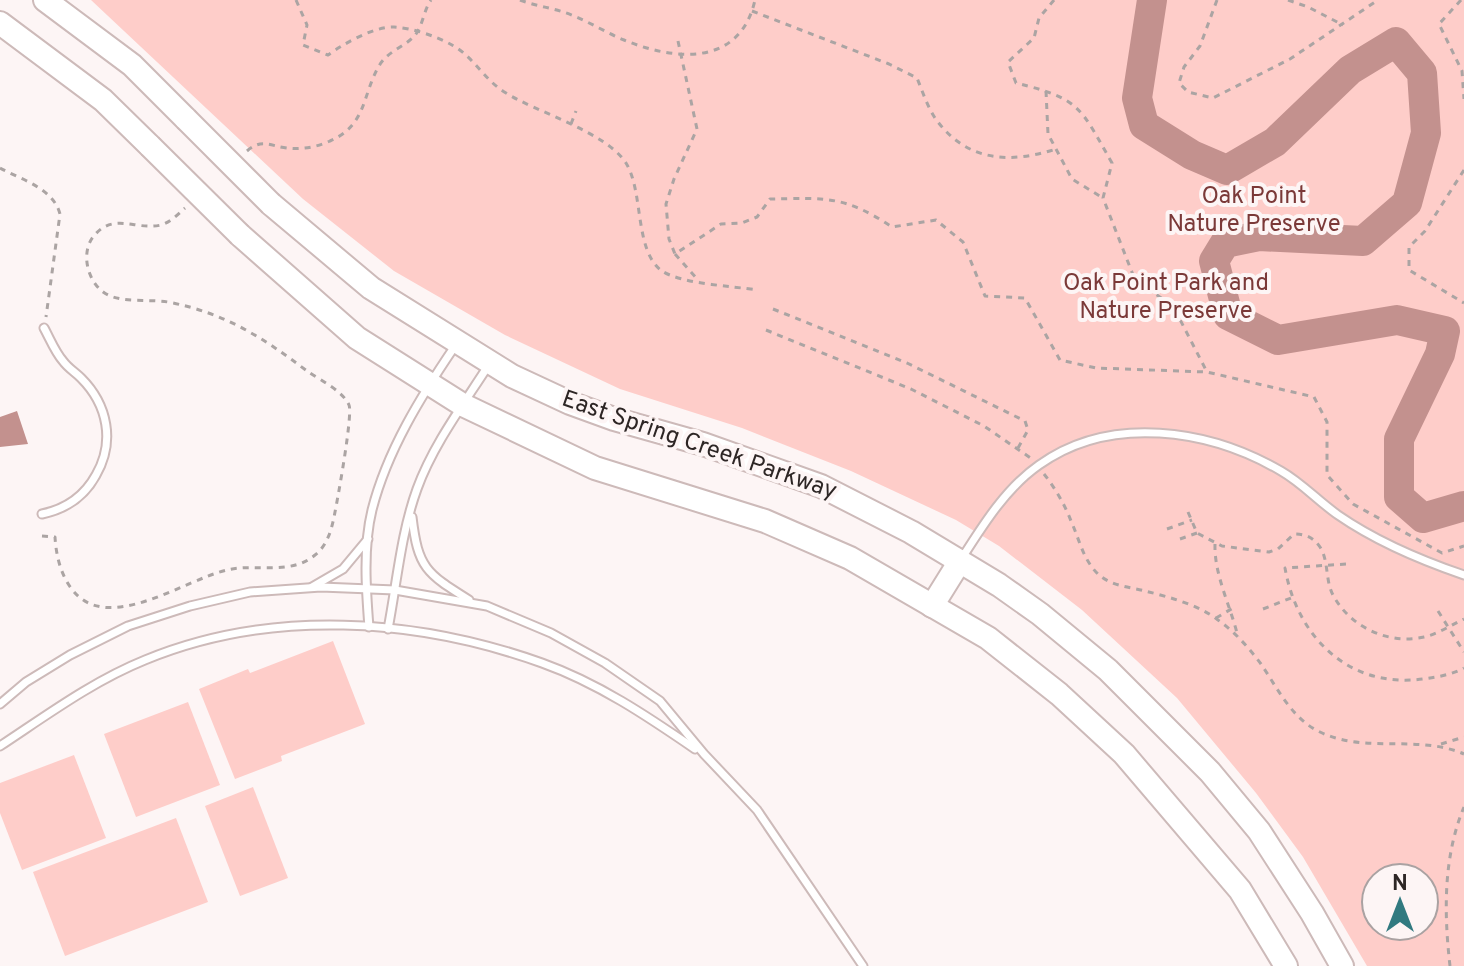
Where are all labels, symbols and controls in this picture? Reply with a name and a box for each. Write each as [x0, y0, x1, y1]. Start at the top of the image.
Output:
park label: Oak Point Nature Preserve [1167, 182, 1341, 240]
park label: Oak Point Park and Nature Preserve [1063, 269, 1269, 327]
street label: East Spring Creek Parkway [557, 385, 841, 507]
north arrow [1360, 862, 1440, 942]
text: N [1392, 871, 1408, 898]

